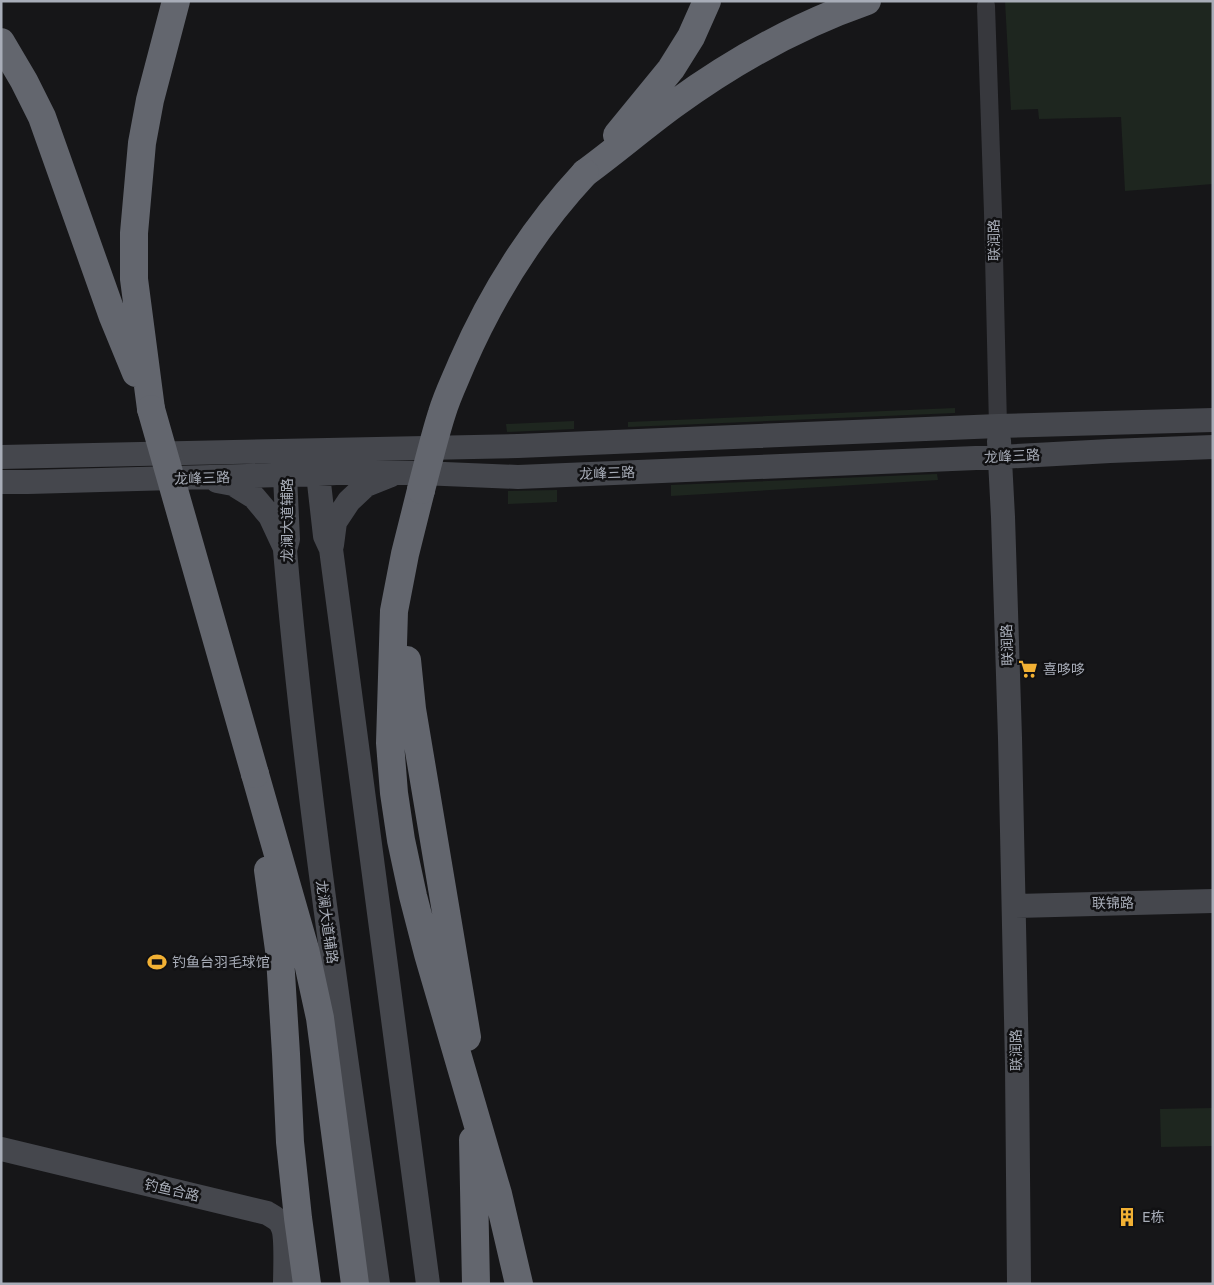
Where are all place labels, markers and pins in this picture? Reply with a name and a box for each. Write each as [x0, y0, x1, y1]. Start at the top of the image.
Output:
supermarket icon: 喜哆哆 [1017, 658, 1039, 680]
place label: 喜哆哆 [1043, 660, 1085, 677]
sports icon: 钓鱼台羽毛球馆 [146, 951, 168, 973]
place label: 钓鱼台羽毛球馆 [172, 953, 270, 970]
building icon: E栋 [1116, 1206, 1138, 1228]
place label: E栋 [1142, 1208, 1165, 1225]

